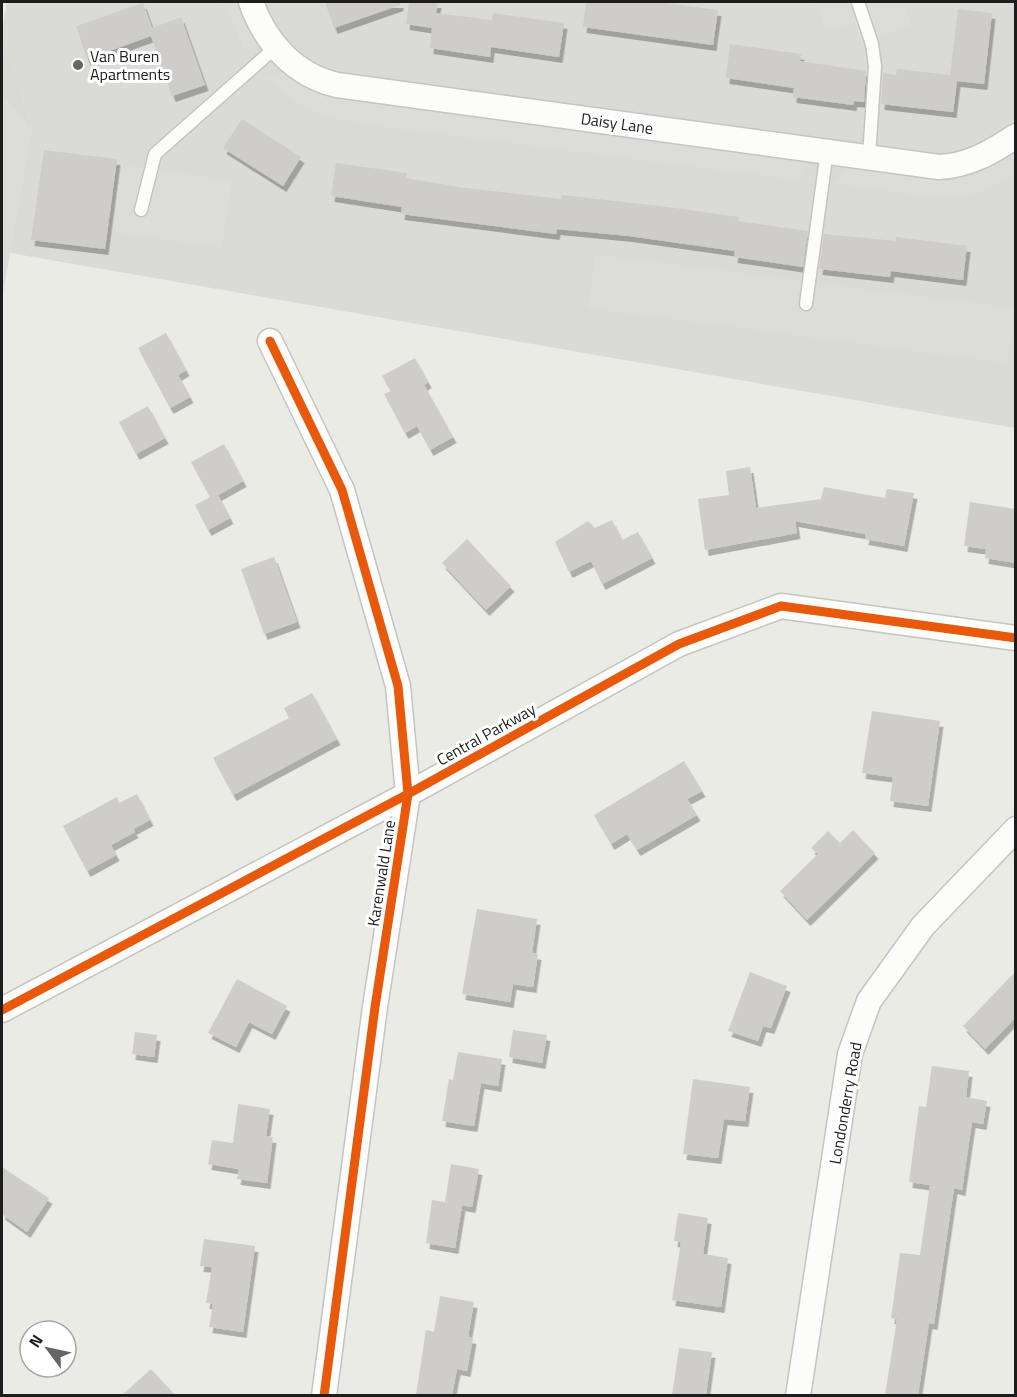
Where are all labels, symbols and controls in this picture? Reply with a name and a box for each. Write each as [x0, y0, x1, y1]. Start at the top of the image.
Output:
place label: Van Buren Apartments [90, 44, 170, 86]
marker: Van Buren Apartments [71, 58, 85, 72]
street label: Daisy Lane [579, 106, 655, 140]
street label: Central Parkway [432, 697, 540, 771]
street label: Karenwald Lane [361, 818, 401, 928]
street label: Londonderry Road [822, 1040, 868, 1166]
north arrow [18, 1319, 78, 1379]
text: N [22, 1330, 49, 1352]

